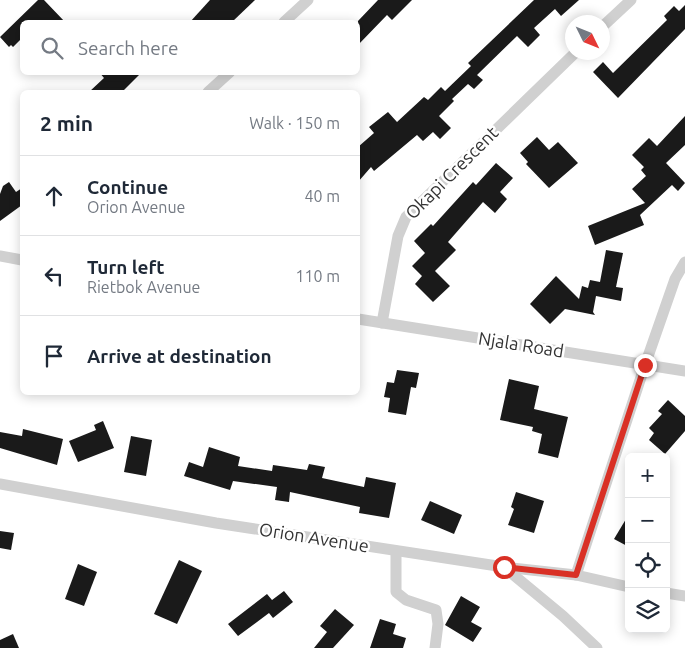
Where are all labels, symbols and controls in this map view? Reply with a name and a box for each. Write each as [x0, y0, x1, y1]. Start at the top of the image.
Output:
north arrow [565, 15, 610, 60]
search box [20, 20, 360, 75]
icon: search [38, 34, 66, 62]
text: Search here [78, 37, 178, 59]
text: 2 min [40, 111, 93, 135]
text: Walk · 150 m [249, 114, 340, 132]
street label: Okapi Crescent [401, 122, 502, 223]
text: Continue [87, 176, 168, 198]
icon: ahead [40, 182, 68, 210]
text: 40 m [304, 187, 340, 205]
text: Orion Avenue [87, 198, 185, 216]
text: Turn left [87, 256, 165, 278]
icon: left [40, 262, 68, 290]
text: 110 m [295, 267, 340, 285]
text: Rietbok Avenue [87, 278, 200, 296]
street label: Njala Road [477, 327, 565, 361]
icon: arrive [40, 342, 68, 370]
text: Arrive at destination [87, 345, 272, 367]
route end [634, 354, 657, 377]
map controls [625, 453, 670, 633]
button: + [625, 453, 670, 498]
button: − [625, 498, 670, 543]
street label: Orion Avenue [258, 518, 370, 556]
button: locate [625, 543, 670, 588]
route start [493, 556, 516, 579]
button: layers [625, 588, 670, 633]

